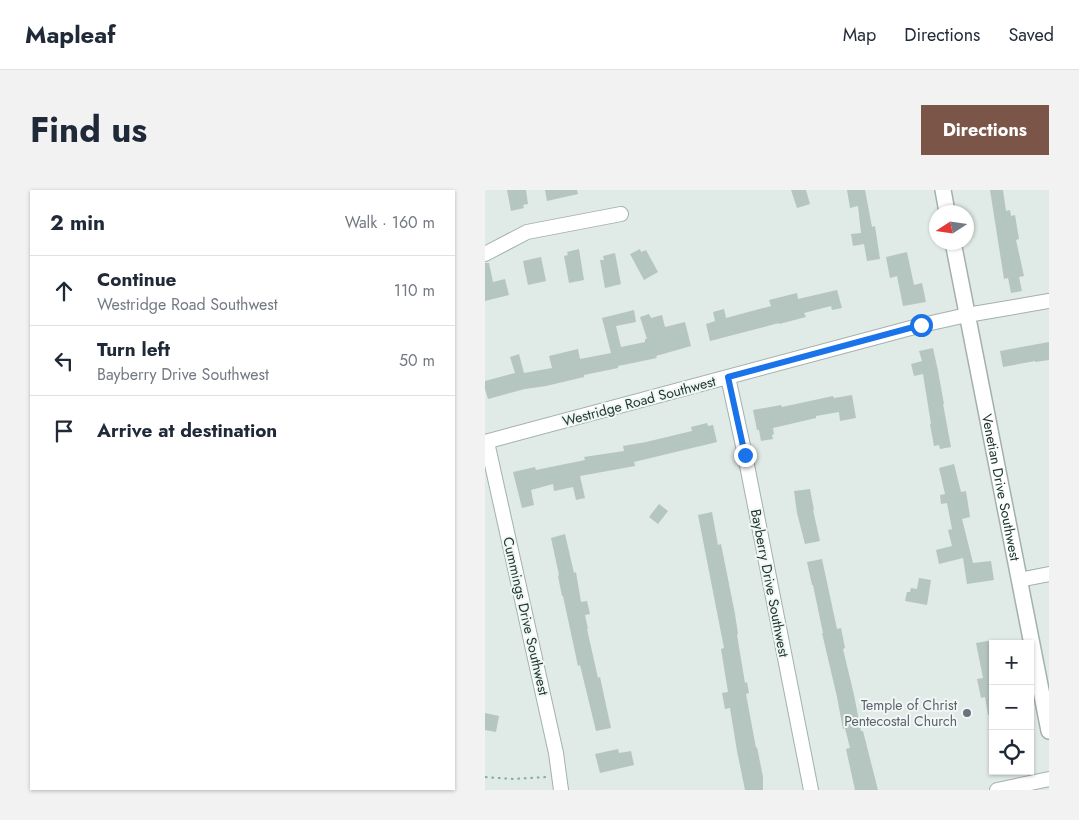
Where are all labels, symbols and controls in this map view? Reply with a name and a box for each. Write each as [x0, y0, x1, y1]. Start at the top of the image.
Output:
text: Mapleaf [25, 17, 116, 52]
text: Map [843, 22, 876, 48]
text: Directions [904, 22, 980, 48]
text: Saved [1008, 22, 1054, 48]
text: Find us [30, 105, 147, 155]
button: Directions [921, 105, 1049, 155]
north arrow [929, 205, 974, 250]
text: 2 min [50, 208, 105, 238]
text: Walk · 160 m [345, 211, 435, 234]
text: Continue [97, 266, 176, 293]
icon: ahead [50, 277, 78, 305]
text: 110 m [394, 279, 435, 302]
text: Westridge Road Southwest [97, 293, 278, 316]
route start [910, 314, 933, 337]
text: Turn left [97, 336, 170, 363]
icon: left [50, 347, 78, 375]
text: 50 m [399, 349, 435, 372]
text: Bayberry Drive Southwest [97, 363, 269, 386]
street label: Westridge Road Southwest [560, 371, 719, 431]
street label: Venetian Drive Southwest [977, 412, 1025, 563]
icon: arrive [50, 417, 78, 445]
text: Arrive at destination [97, 417, 277, 444]
route end [734, 444, 757, 467]
street label: Bayberry Drive Southwest [746, 507, 794, 659]
street label: Cummings Drive Southwest [498, 535, 554, 698]
map controls [989, 640, 1034, 775]
button: + [989, 640, 1034, 685]
button: − [989, 685, 1034, 730]
place label: Temple of Christ Pentecostal Church [844, 695, 958, 731]
marker: Temple of Christ Pentecostal Church [961, 707, 973, 719]
button: locate [989, 730, 1034, 775]

